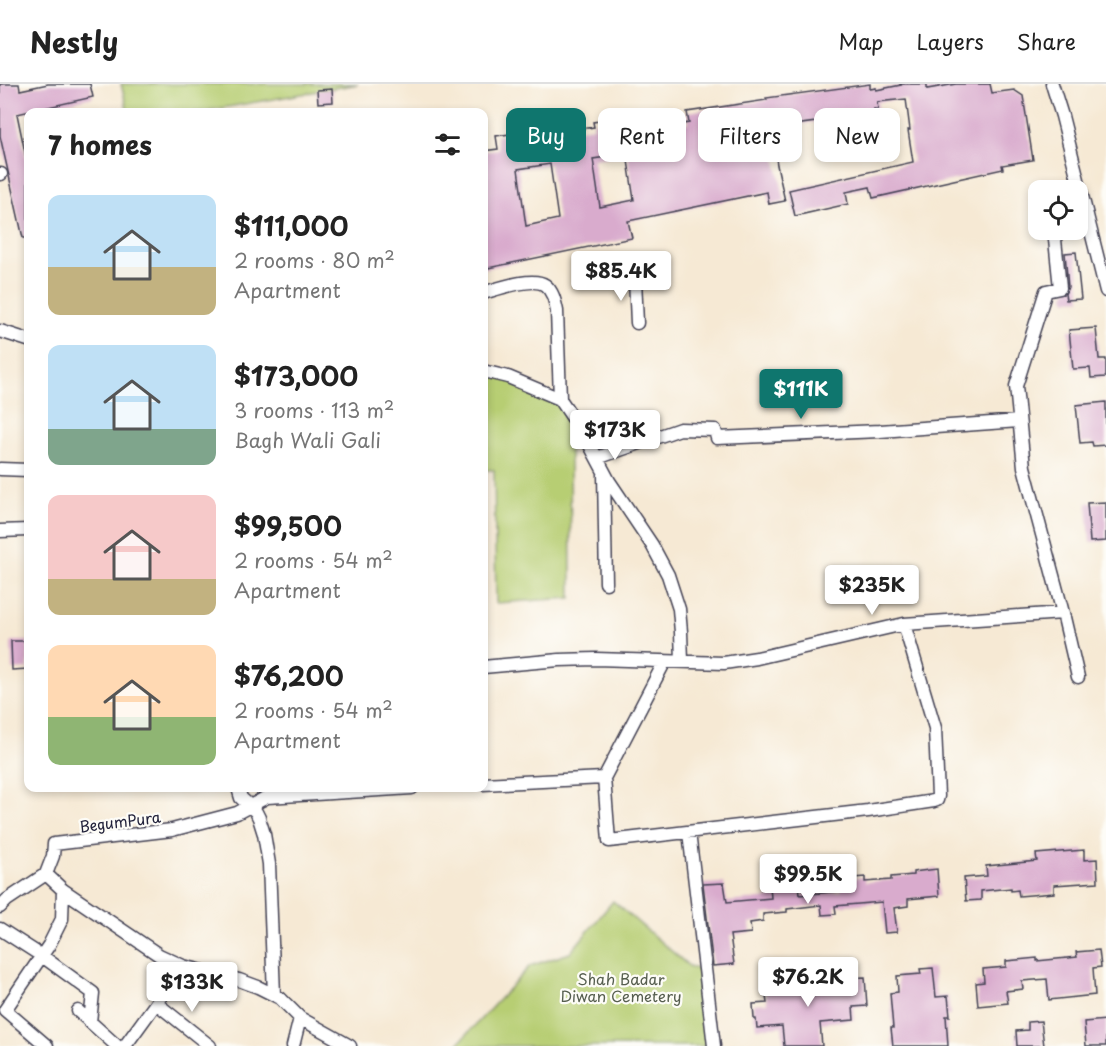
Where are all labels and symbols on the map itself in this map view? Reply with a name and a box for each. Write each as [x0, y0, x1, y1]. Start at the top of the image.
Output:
pin: $85.4K [572, 251, 670, 302]
pin: $111K [759, 369, 843, 420]
pin: $173K [573, 410, 657, 461]
pin: $235K [830, 565, 914, 616]
street label: BegumPura [78, 804, 163, 837]
pin: $99.5K [759, 854, 857, 905]
pin: $76.2K [759, 957, 857, 1008]
pin: $133K [150, 962, 234, 1013]
park label: Shah Badar Diwan Cemetery [560, 967, 682, 1007]

